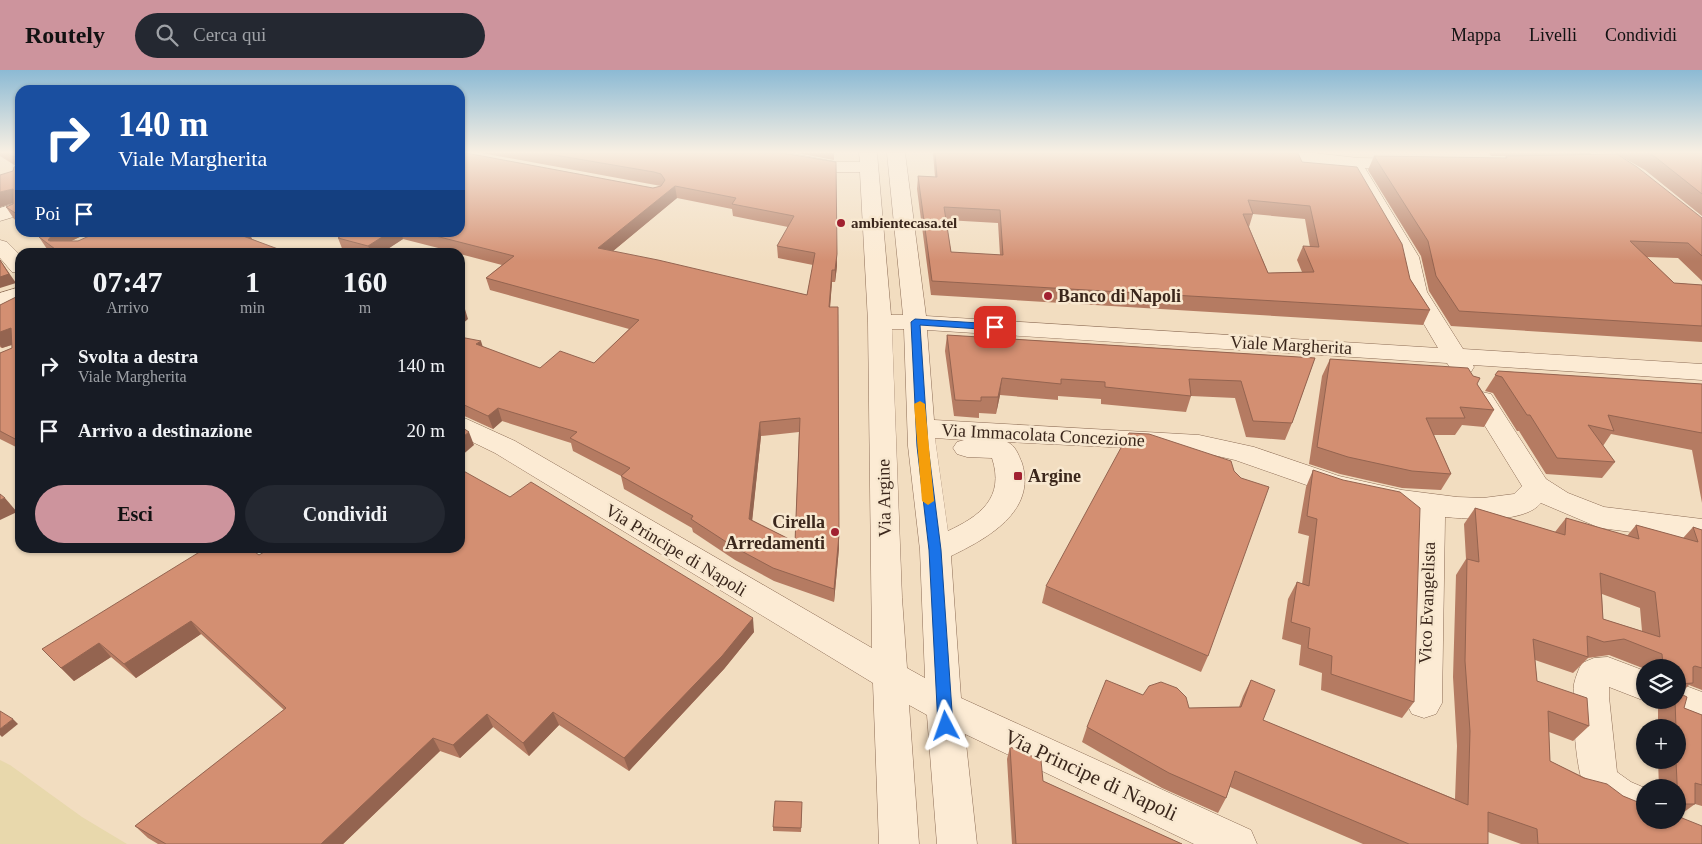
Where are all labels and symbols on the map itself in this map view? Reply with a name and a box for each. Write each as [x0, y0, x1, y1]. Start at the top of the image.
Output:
place label: ambientecasa.tel [851, 215, 957, 231]
marker: ambientecasa.tel [835, 217, 847, 229]
place label: Banco di Napoli [1058, 286, 1181, 306]
marker: Banco di Napoli [1042, 290, 1054, 302]
pin [974, 306, 1016, 348]
street label: Viale Margherita [1230, 332, 1352, 358]
street label: Via Immacolata Concezione [941, 420, 1145, 450]
street label: Via Argine [873, 459, 895, 537]
place label: Argine [1028, 466, 1081, 486]
marker: Argine [1012, 470, 1024, 482]
street label: Via Principe di Napoli [602, 500, 750, 600]
place label: Cirella Arredamenti [725, 512, 825, 553]
marker: Cirella Arredamenti [829, 526, 841, 538]
street label: Vico Evangelista [1415, 541, 1439, 665]
position arrow [919, 699, 971, 751]
street label: Via Principe di Napoli [1001, 724, 1182, 826]

